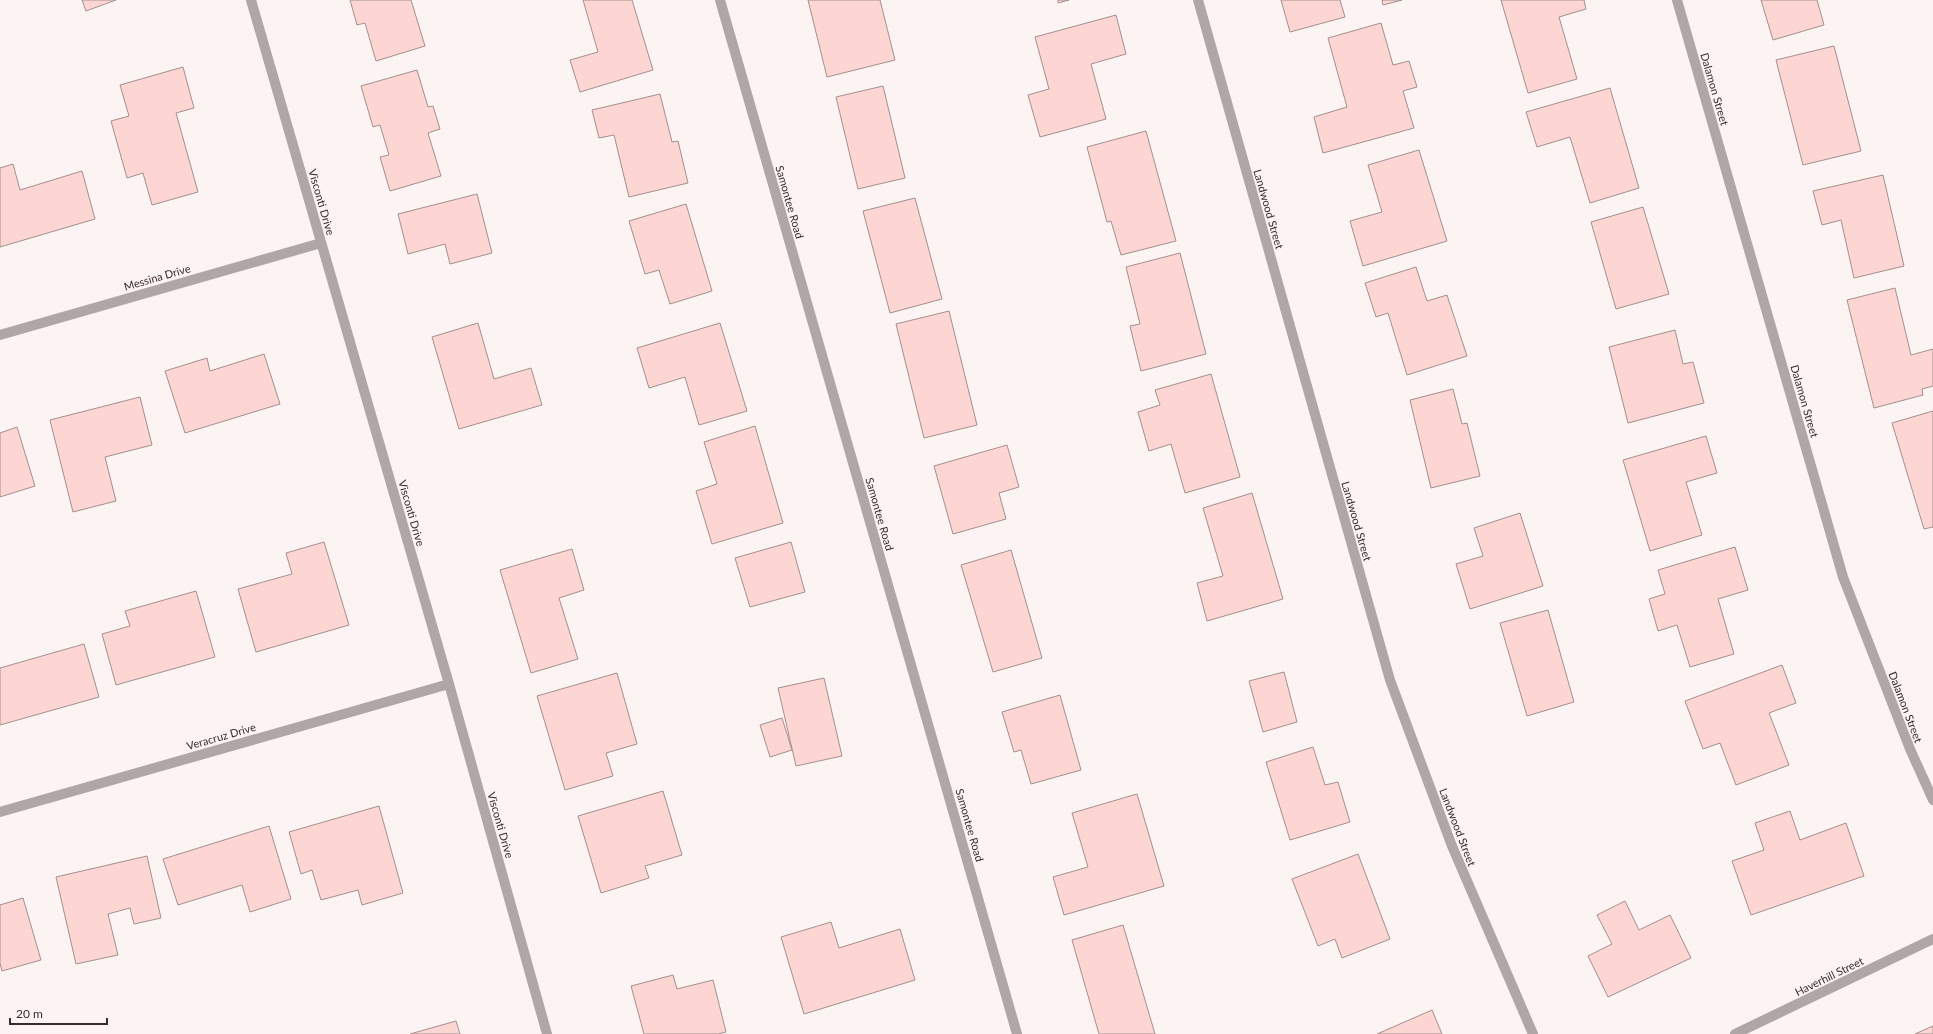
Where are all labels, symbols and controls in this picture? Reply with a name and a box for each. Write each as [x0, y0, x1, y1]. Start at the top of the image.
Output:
street label: Dalamon Street [1698, 51, 1732, 127]
street label: Samontee Road [773, 164, 807, 240]
street label: Visconti Drive [306, 167, 338, 237]
street label: Landwood Street [1251, 168, 1287, 250]
street label: Messina Drive [122, 261, 192, 293]
street label: Dalamon Street [1788, 363, 1822, 439]
street label: Samontee Road [863, 476, 897, 552]
street label: Visconti Drive [396, 478, 428, 548]
street label: Landwood Street [1339, 480, 1375, 562]
street label: Dalamon Street [1886, 670, 1926, 744]
street label: Veracruz Drive [185, 720, 257, 752]
street label: Landwood Street [1437, 786, 1479, 868]
street label: Samontee Road [953, 787, 987, 863]
street label: Visconti Drive [485, 790, 517, 860]
street label: Haverhill Street [1793, 954, 1865, 998]
scale bar [10, 1000, 107, 1026]
text: 20 m [16, 1006, 43, 1021]

